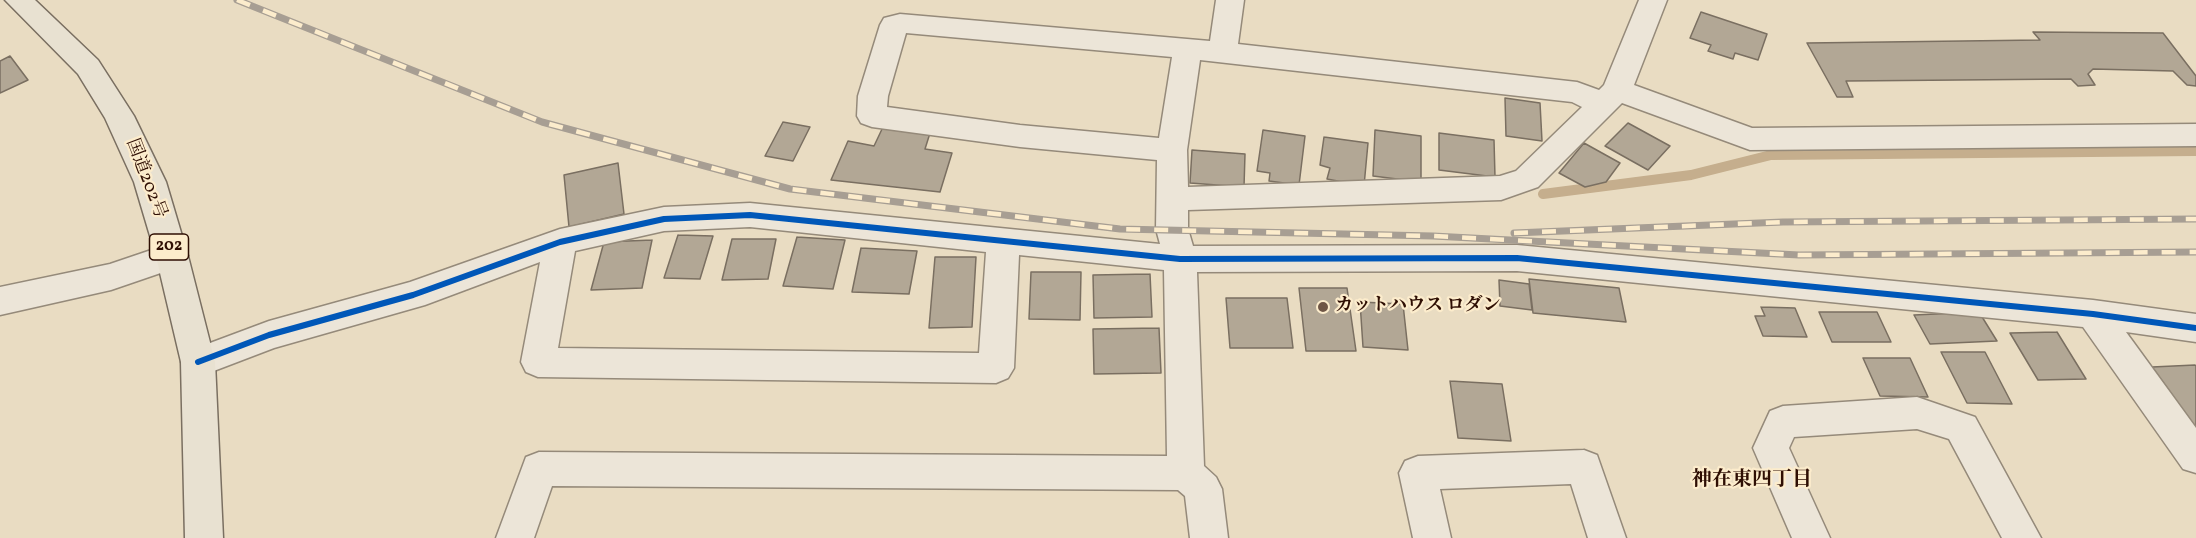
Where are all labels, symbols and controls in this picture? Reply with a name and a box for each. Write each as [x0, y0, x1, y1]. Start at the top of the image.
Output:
street label: 国道202号 [120, 136, 170, 222]
road number: 202 [150, 234, 188, 260]
place label: カットハウス ロダン [1335, 296, 1501, 318]
marker: カットハウス ロダン [1316, 300, 1330, 314]
district label: 神在東四丁目 [1692, 469, 1812, 493]

